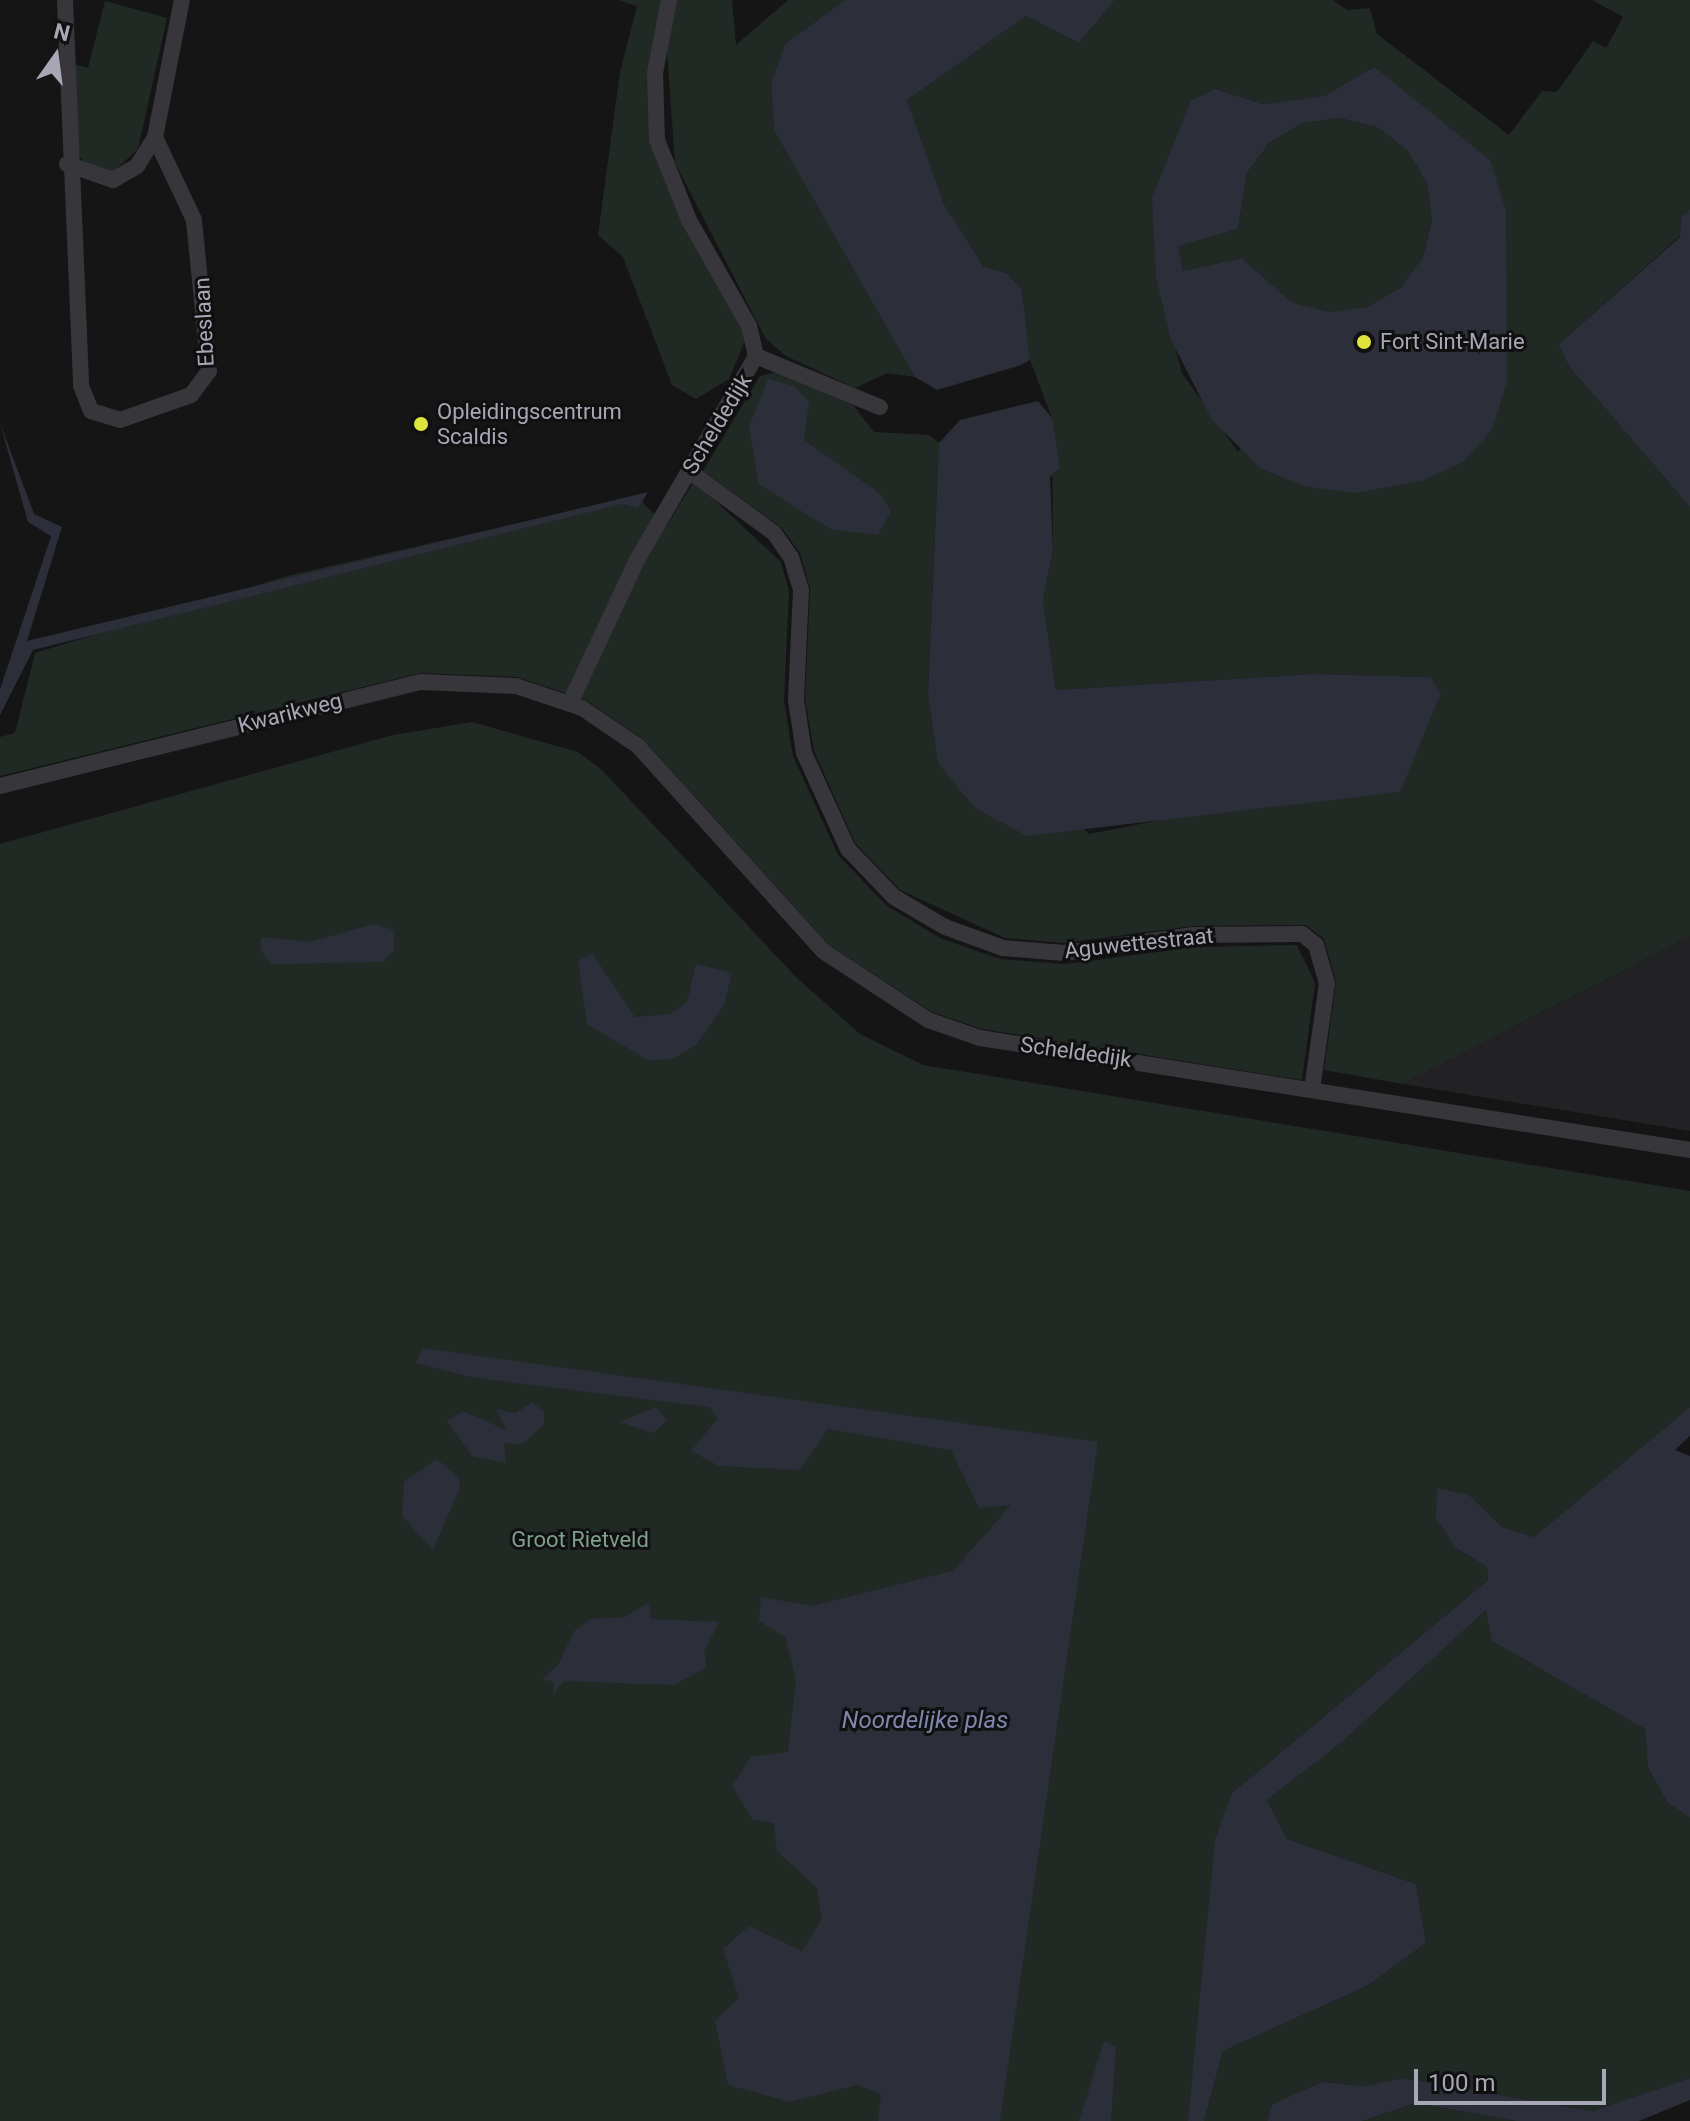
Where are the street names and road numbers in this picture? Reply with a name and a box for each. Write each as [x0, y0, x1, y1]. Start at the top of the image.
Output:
street label: Ebeslaan [188, 277, 220, 367]
street label: Scheldedijk [677, 369, 757, 479]
street label: Kwarikweg [235, 687, 345, 739]
street label: Aguwettestraat [1063, 922, 1215, 964]
street label: Scheldedijk [1019, 1031, 1133, 1073]

